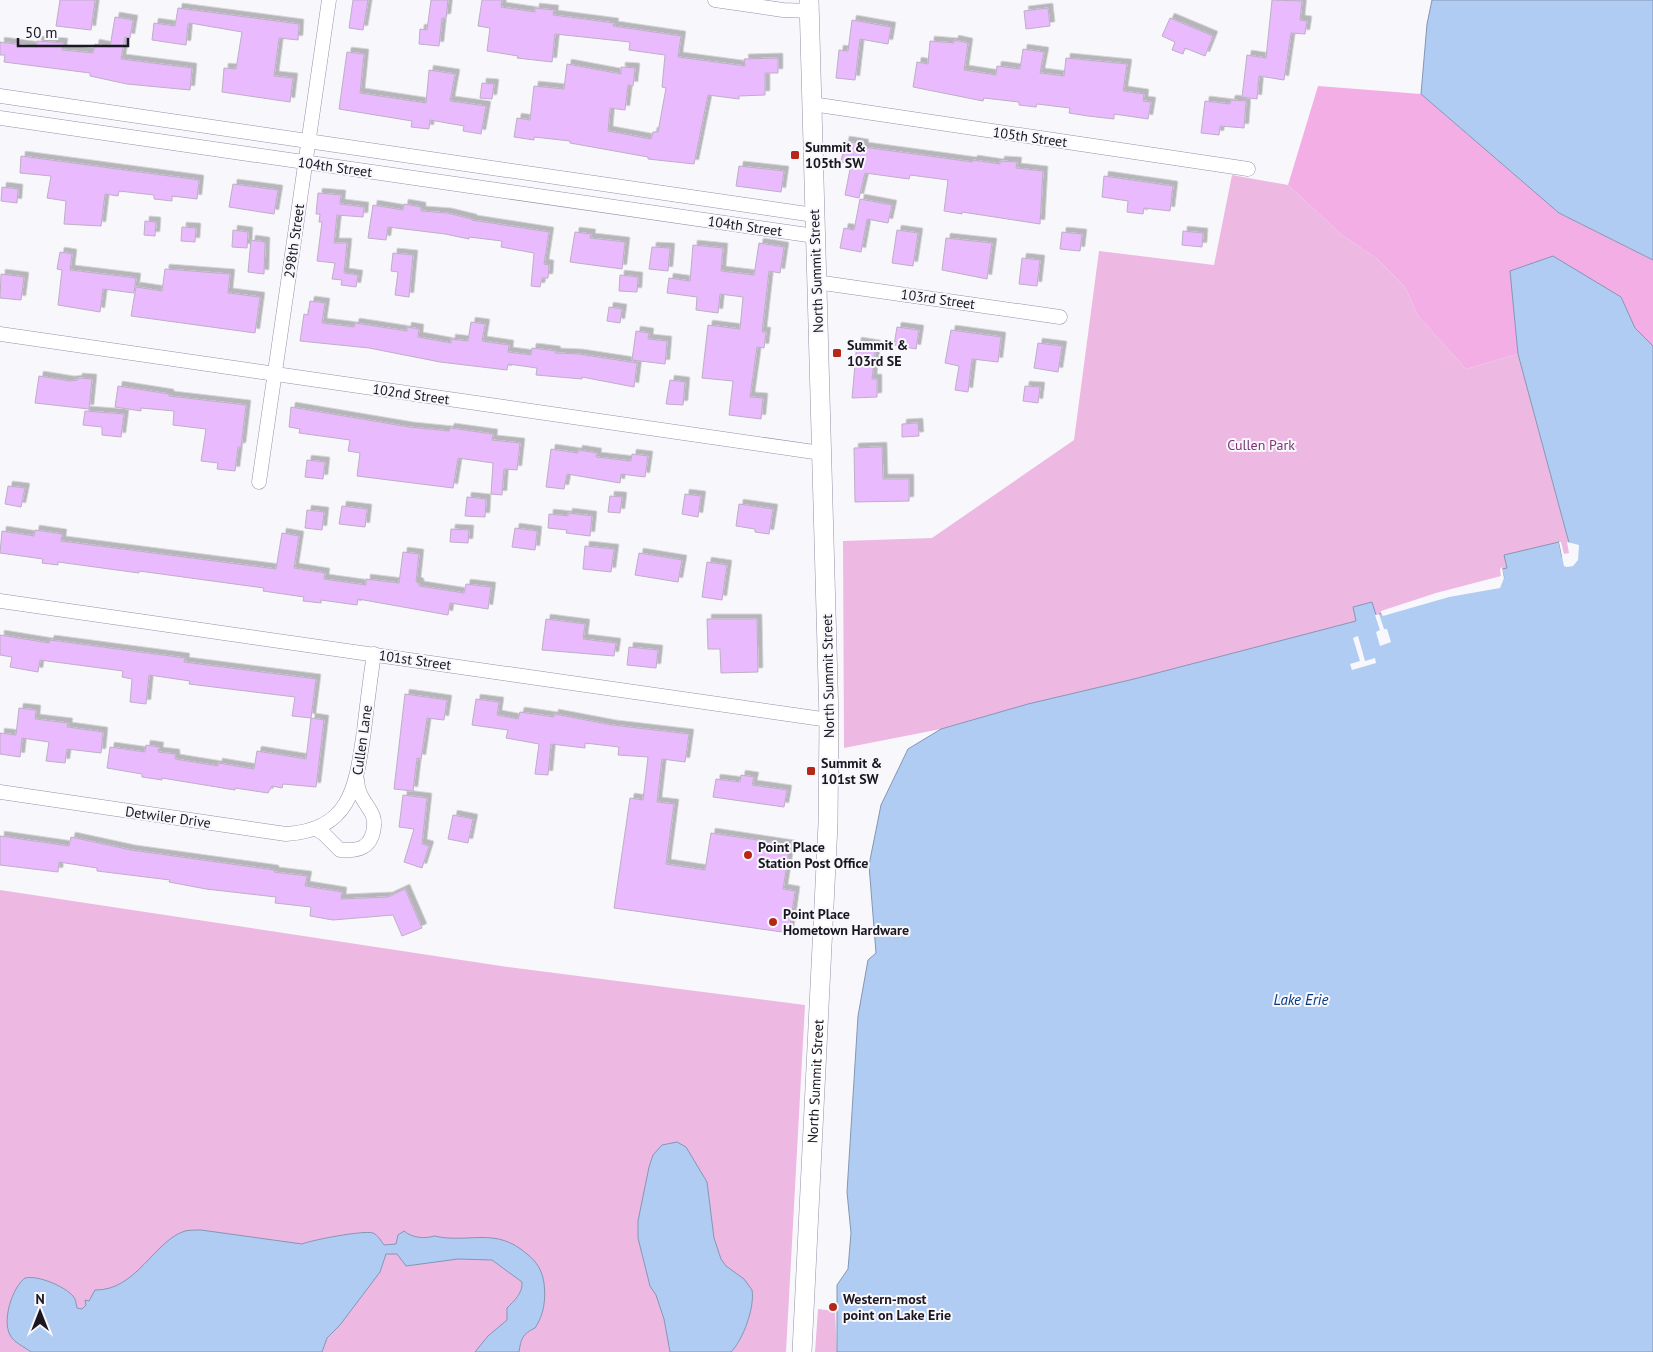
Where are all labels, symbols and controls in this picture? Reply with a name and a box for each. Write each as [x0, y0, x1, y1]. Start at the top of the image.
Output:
scale bar [18, 15, 128, 47]
text: 50 m [25, 23, 58, 42]
street label: 105th Street [992, 123, 1069, 151]
place label: Summit & 105th SW [805, 138, 866, 172]
marker: Summit & 105th SW [789, 149, 801, 161]
street label: 104th Street [297, 153, 374, 181]
street label: 298th Street [280, 202, 308, 279]
street label: North Summit Street [805, 208, 827, 333]
street label: 104th Street [707, 212, 784, 240]
street label: 103rd Street [900, 285, 976, 313]
place label: Summit & 103rd SE [847, 336, 908, 370]
marker: Summit & 103rd SE [831, 347, 843, 359]
street label: 102nd Street [371, 380, 451, 408]
park label: Cullen Park [1227, 436, 1295, 454]
street label: North Summit Street [818, 614, 838, 738]
street label: 101st Street [378, 646, 453, 674]
street label: Cullen Lane [348, 704, 376, 776]
place label: Summit & 101st SW [821, 754, 882, 788]
marker: Summit & 101st SW [805, 765, 817, 777]
street label: Detwiler Drive [124, 802, 212, 832]
place label: Point Place Station Post Office [758, 838, 868, 872]
marker: Point Place Station Post Office [742, 849, 754, 861]
place label: Point Place Hometown Hardware [783, 905, 909, 939]
marker: Point Place Hometown Hardware [767, 916, 779, 928]
water label: Lake Erie [1274, 990, 1328, 1009]
street label: North Summit Street [803, 1019, 827, 1144]
north arrow [15, 1287, 65, 1337]
text: N [35, 1290, 45, 1308]
place label: Western-most point on Lake Erie [843, 1290, 951, 1324]
marker: Western-most point on Lake Erie [827, 1301, 839, 1313]

